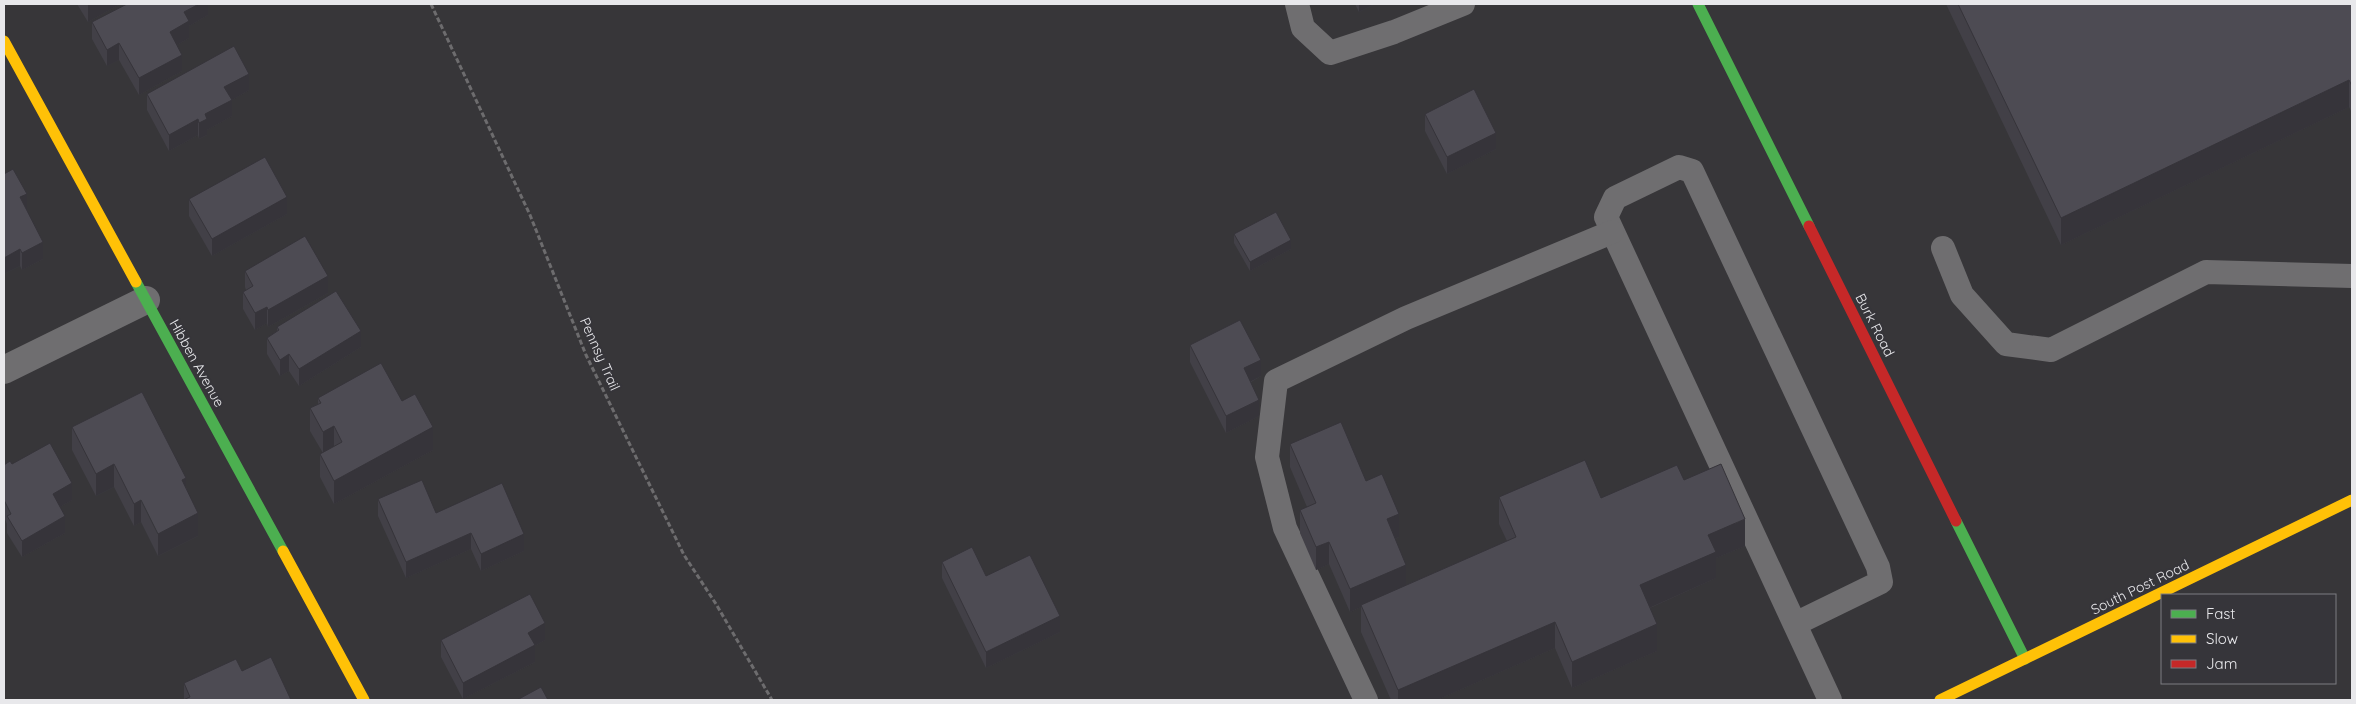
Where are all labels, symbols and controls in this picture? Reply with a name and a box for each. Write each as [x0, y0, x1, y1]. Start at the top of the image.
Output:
street label: Burk Road [1851, 290, 1899, 360]
street label: Pennsy Trail [576, 315, 624, 393]
street label: Hibben Avenue [165, 316, 229, 410]
street label: South Post Road [2088, 555, 2192, 619]
legend [2161, 594, 2336, 684]
text: Fast [2206, 604, 2235, 623]
text: Slow [2206, 629, 2238, 648]
text: Jam [2206, 654, 2237, 673]

